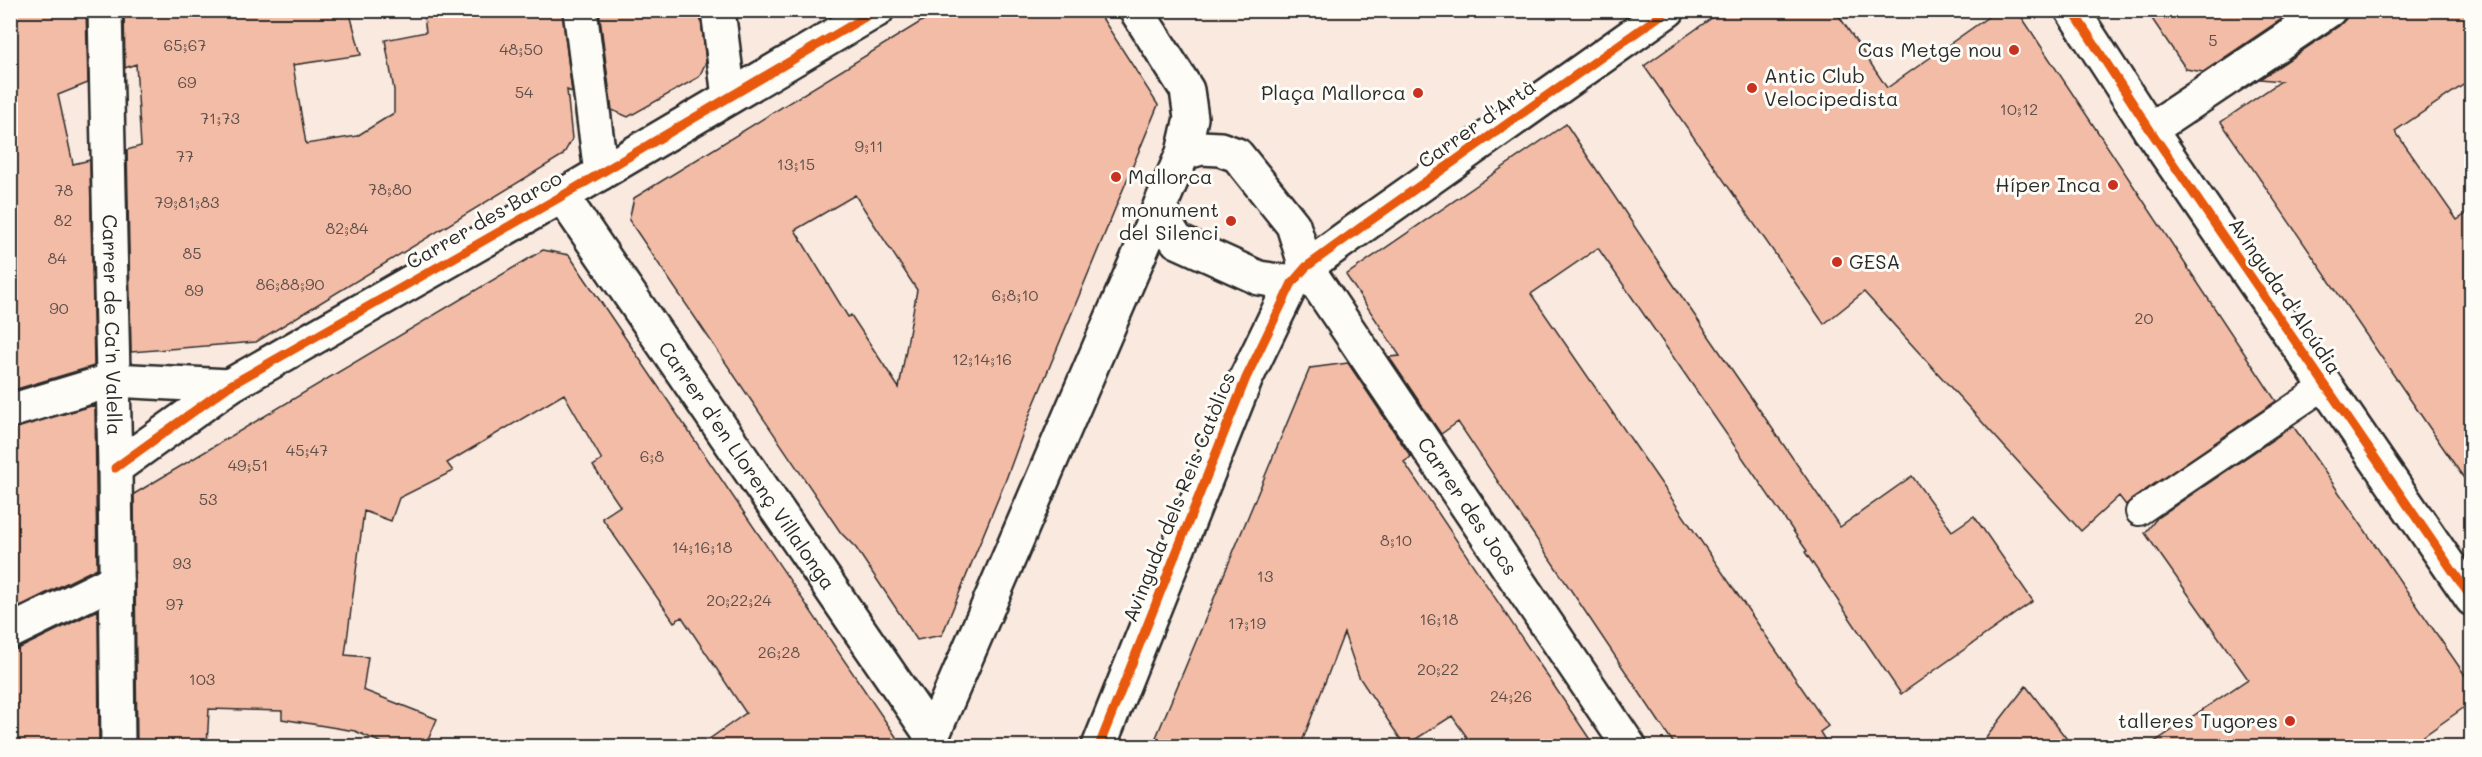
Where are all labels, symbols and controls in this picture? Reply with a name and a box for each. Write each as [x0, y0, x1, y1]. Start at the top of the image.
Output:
house number: 5 [2208, 29, 2218, 50]
house number: 65;67 [164, 34, 207, 55]
place label: Cas Metge nou [1858, 36, 2002, 62]
house number: 48;50 [499, 38, 543, 59]
marker: Cas Metge nou [2007, 43, 2021, 57]
place label: Antic Club Velocipedista [1764, 62, 1899, 111]
house number: 69 [177, 71, 197, 92]
street label: Carrer d'Artà [1412, 73, 1540, 173]
place label: Plaça Mallorca [1261, 79, 1406, 105]
house number: 54 [515, 81, 534, 102]
marker: Antic Club Velocipedista [1745, 81, 1759, 95]
marker: Plaça Mallorca [1411, 86, 1425, 100]
house number: 10;12 [2000, 98, 2038, 119]
house number: 71;73 [200, 107, 240, 128]
house number: 9;11 [854, 135, 884, 156]
house number: 77 [176, 145, 194, 166]
house number: 13;15 [777, 153, 815, 174]
place label: Mallorca [1128, 163, 1213, 189]
street label: Carrer des Barco [401, 164, 566, 274]
marker: Mallorca [1109, 170, 1123, 184]
place label: Híper Inca [1995, 171, 2101, 197]
house number: 78;80 [368, 178, 412, 199]
marker: Híper Inca [2106, 178, 2120, 192]
house number: 78 [55, 179, 74, 200]
house number: 79;81;83 [155, 191, 219, 212]
place label: monument del Silenci [1119, 196, 1219, 245]
house number: 82 [54, 209, 72, 230]
street label: Avinguda d'Alcúdia [2224, 212, 2348, 379]
street label: Carrer de Ca'n Valella [97, 214, 128, 436]
marker: monument del Silenci [1224, 214, 1238, 228]
house number: 82;84 [326, 217, 369, 238]
house number: 85 [182, 242, 202, 263]
house number: 84 [47, 247, 67, 268]
place label: GESA [1849, 248, 1900, 274]
marker: GESA [1830, 255, 1844, 269]
house number: 86;88;90 [256, 273, 324, 294]
house number: 89 [184, 279, 204, 300]
house number: 6;8;10 [992, 284, 1039, 305]
house number: 90 [49, 297, 69, 318]
house number: 20 [2135, 307, 2154, 328]
street label: Carrer d'en Llorenç Villalonga [653, 336, 842, 594]
house number: 12;14;16 [952, 348, 1012, 369]
street label: Avinguda dels Reis Catòlics [1116, 368, 1240, 625]
street label: Carrer des Jocs [1412, 432, 1524, 580]
house number: 45;47 [286, 439, 328, 460]
house number: 6;8 [640, 445, 665, 466]
house number: 49;51 [228, 454, 268, 475]
house number: 53 [199, 488, 217, 509]
house number: 8;10 [1380, 529, 1412, 550]
house number: 14;16;18 [672, 536, 733, 557]
house number: 93 [173, 552, 191, 573]
house number: 13 [1257, 565, 1273, 586]
house number: 20;22;24 [706, 589, 772, 610]
house number: 97 [166, 593, 184, 614]
house number: 16;18 [1420, 608, 1459, 629]
house number: 17;19 [1228, 612, 1266, 633]
house number: 26;28 [758, 641, 801, 662]
house number: 20;22 [1417, 658, 1459, 679]
house number: 103 [189, 668, 215, 689]
house number: 24;26 [1490, 685, 1532, 706]
place label: talleres Tugores [2118, 707, 2278, 733]
marker: talleres Tugores [2283, 714, 2297, 728]

